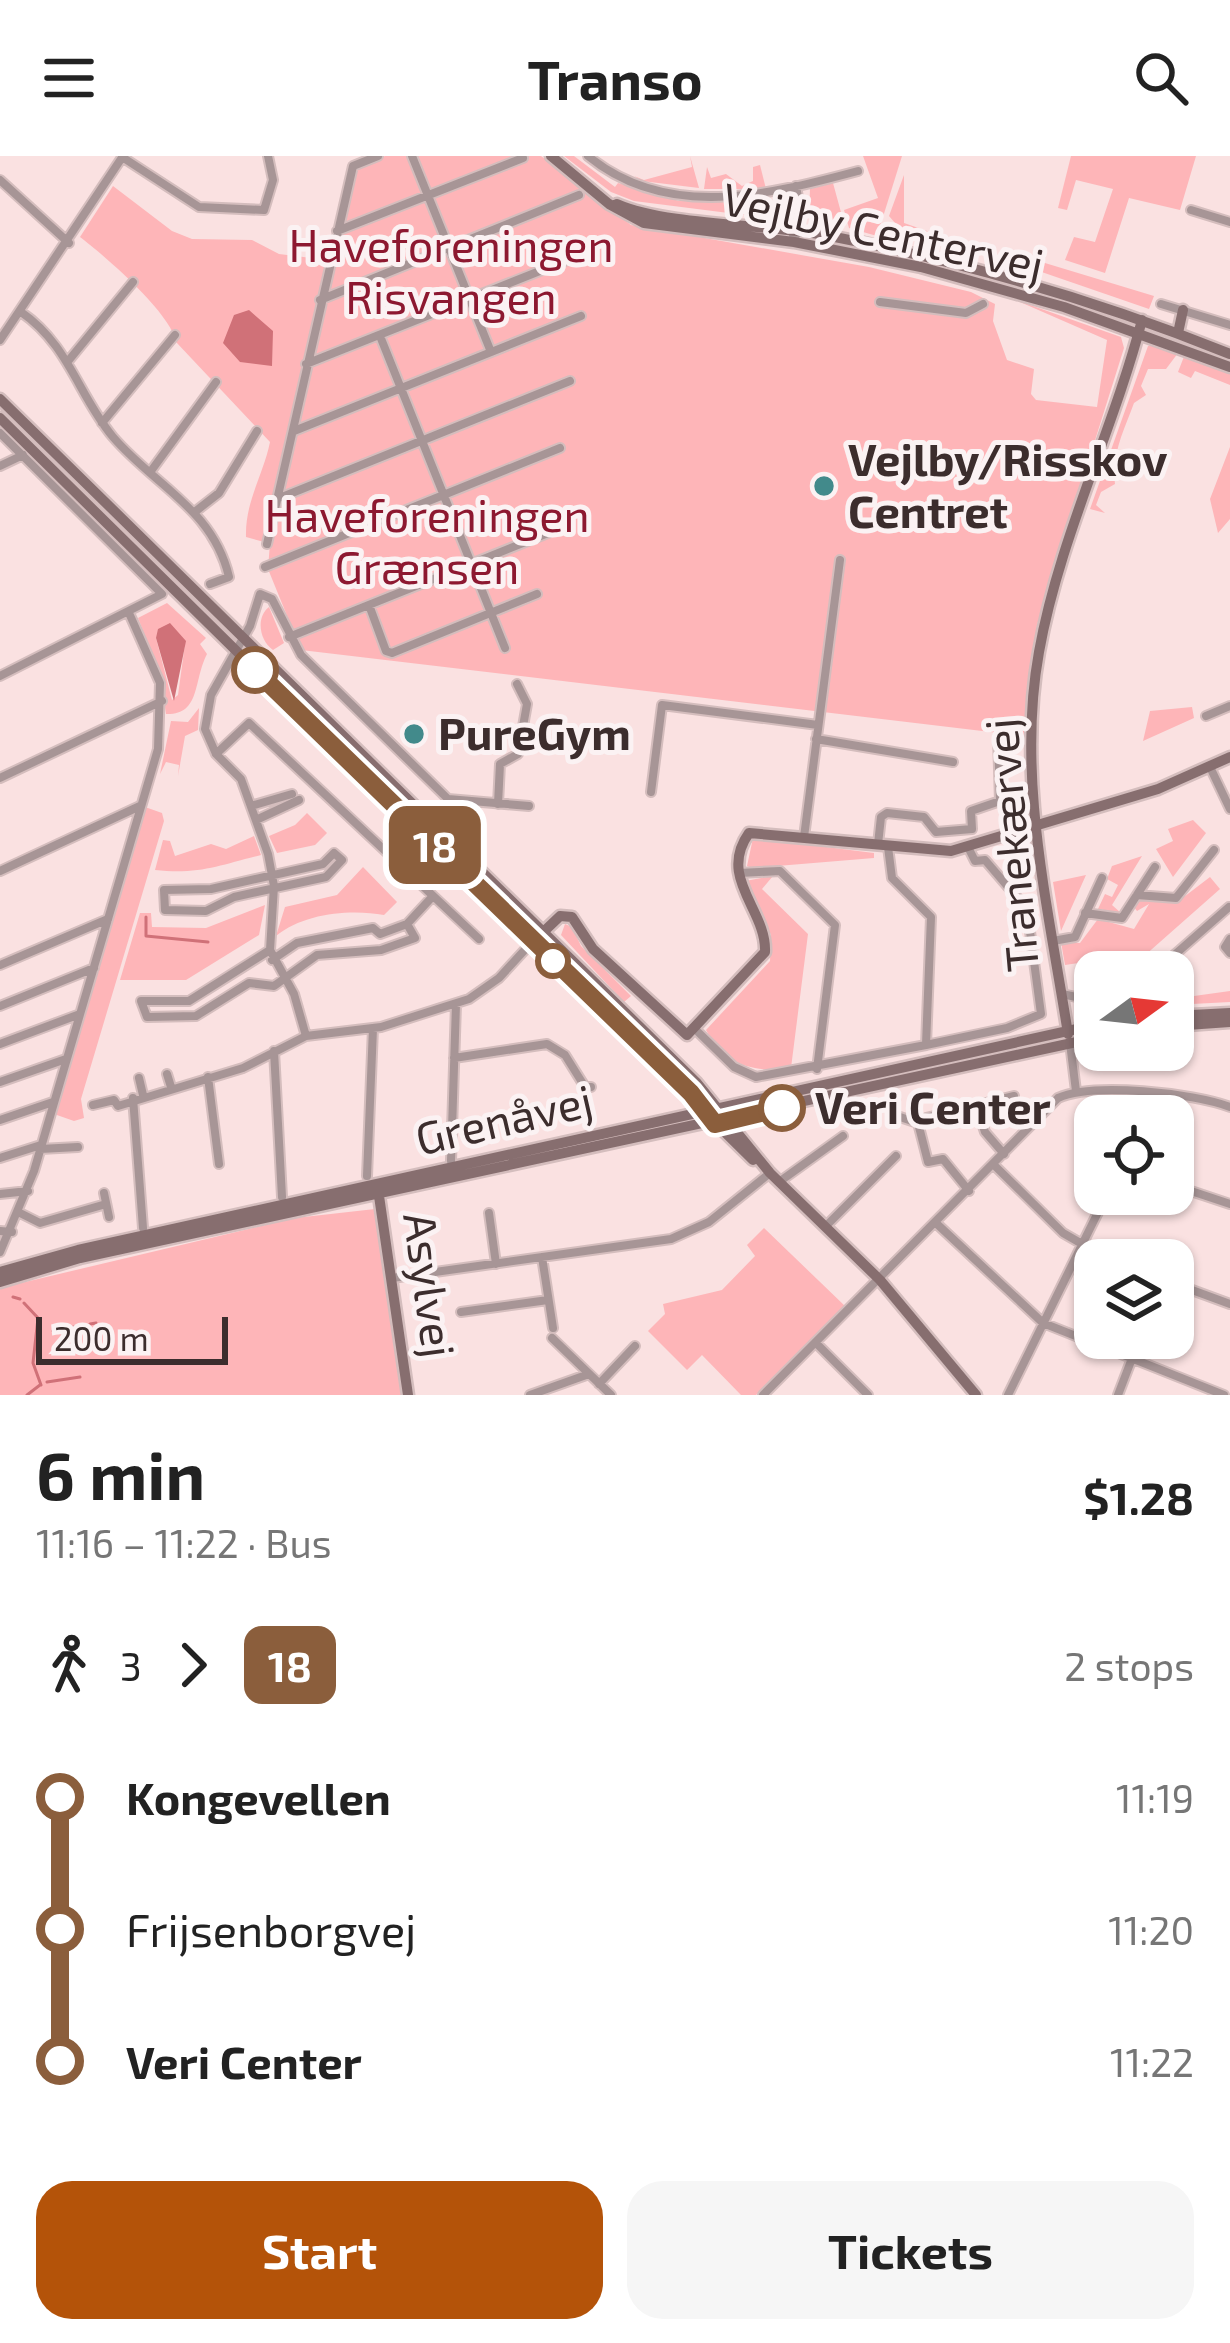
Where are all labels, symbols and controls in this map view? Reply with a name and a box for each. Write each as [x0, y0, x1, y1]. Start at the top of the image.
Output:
icon: menu [36, 45, 102, 111]
icon: search [1128, 45, 1194, 111]
text: Transo [527, 46, 703, 111]
street label: Vejlby Centervej [718, 170, 1049, 291]
park label: Haveforeningen Risvangen [288, 217, 614, 323]
place label: Vejlby/Risskov Centret [848, 431, 1168, 537]
marker: Vejlby/Risskov Centret [811, 473, 837, 499]
park label: Haveforeningen Grænsen [264, 487, 590, 593]
unlabelled marker [233, 648, 277, 692]
place label: PureGym [438, 705, 631, 760]
street label: Tranekærvej [972, 716, 1049, 974]
marker: PureGym [401, 721, 427, 747]
line badge: 18 [381, 806, 489, 884]
text: 18 [413, 820, 457, 870]
unlabelled marker [537, 945, 569, 977]
north arrow [1074, 951, 1194, 1071]
map controls [1074, 951, 1194, 1359]
street label: Grenåvej [410, 1072, 597, 1166]
place label: Veri Center [815, 1079, 1051, 1133]
marker: Veri Center [760, 1086, 804, 1130]
button: locate [1074, 1095, 1194, 1215]
street label: Asylvej [393, 1209, 468, 1361]
button: layers [1074, 1239, 1194, 1359]
scale bar [36, 1311, 228, 1364]
text: 200 m [54, 1318, 149, 1358]
text: 6 min [36, 1434, 205, 1513]
text: $1.28 [1083, 1470, 1194, 1524]
text: 11:16 – 11:22 · Bus [36, 1519, 331, 1566]
icon: walk [36, 1632, 102, 1698]
icon: forward [160, 1632, 226, 1698]
text: 18 [268, 1640, 312, 1690]
text: 3 [120, 1642, 142, 1689]
text: 2 stops [1064, 1642, 1194, 1689]
text: Kongevellen [126, 1770, 391, 1824]
text: 11:19 [1116, 1774, 1194, 1821]
text: Frijsenborgvej [126, 1902, 416, 1956]
text: 11:20 [1108, 1906, 1194, 1953]
text: Veri Center [126, 2034, 362, 2088]
text: 11:22 [1110, 2038, 1194, 2085]
button: Start [36, 2181, 603, 2319]
button: Tickets [627, 2181, 1194, 2319]

